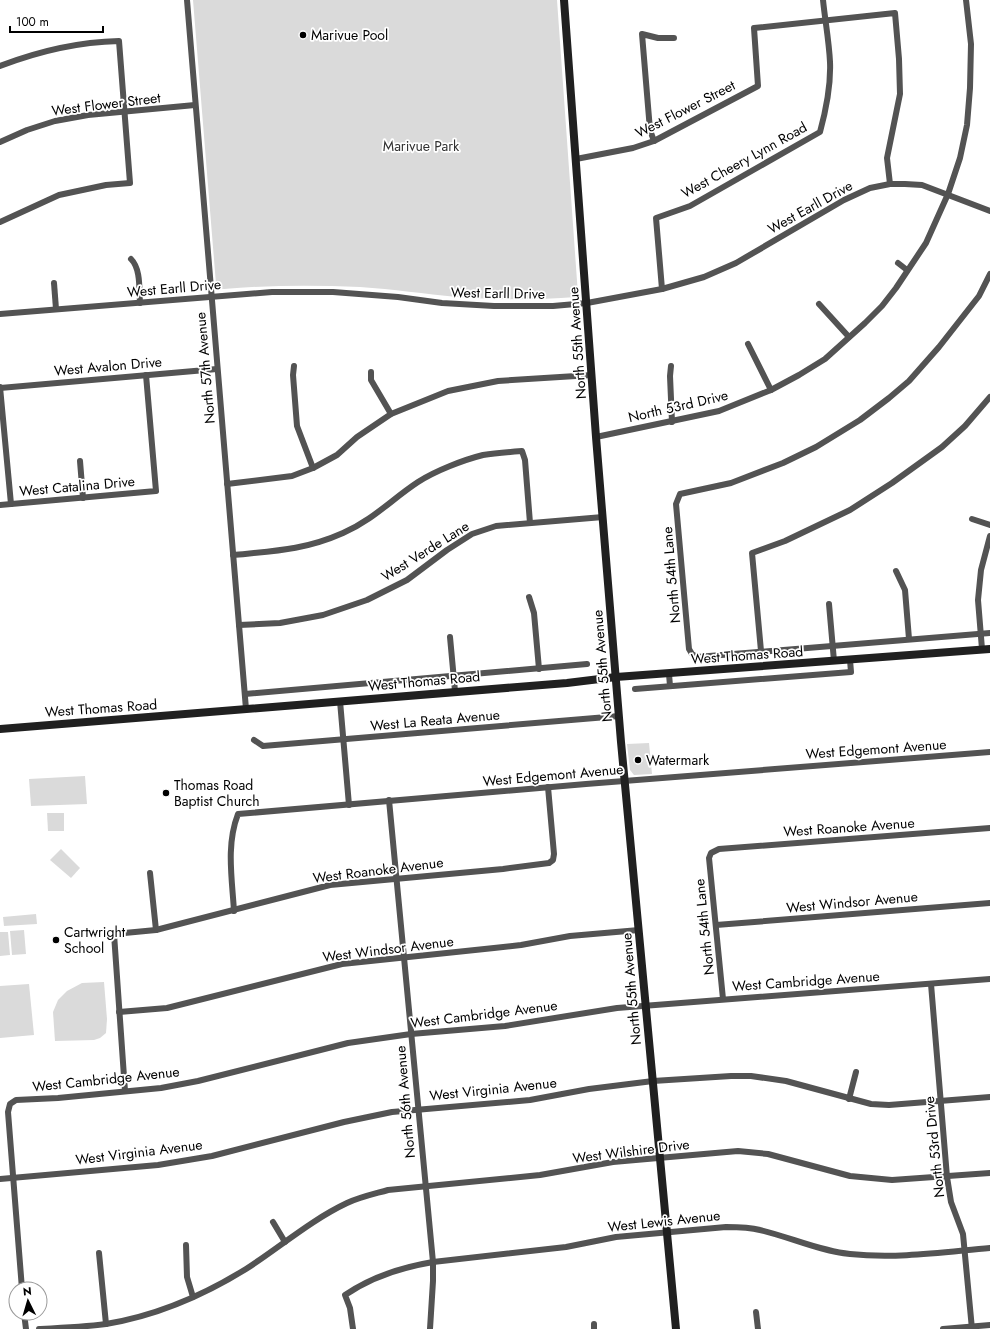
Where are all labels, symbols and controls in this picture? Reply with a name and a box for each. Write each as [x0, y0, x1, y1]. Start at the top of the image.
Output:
scale bar [10, 8, 103, 34]
text: 100 m [16, 13, 49, 31]
place label: Marivue Pool [311, 25, 388, 45]
marker: Marivue Pool [298, 30, 308, 40]
street label: West Flower Street [632, 75, 739, 143]
street label: West Flower Street [50, 87, 162, 121]
street label: West Cheery Lynn Road [678, 117, 810, 203]
park label: Marivue Park [383, 136, 460, 156]
street label: West Earll Drive [764, 175, 856, 239]
street label: West Earll Drive [126, 274, 222, 302]
street label: West Earll Drive [451, 282, 545, 304]
street label: North 55th Avenue [563, 286, 591, 400]
street label: North 57th Avenue [190, 311, 220, 425]
street label: West Avalon Drive [53, 351, 163, 381]
street label: North 53rd Drive [626, 385, 730, 427]
street label: West Catalina Drive [18, 471, 136, 501]
street label: West Verde Lane [377, 516, 473, 586]
street label: North 54th Lane [657, 526, 685, 624]
street label: North 55th Avenue [587, 609, 617, 723]
street label: West Thomas Road [690, 641, 804, 669]
street label: West Thomas Road [367, 666, 481, 696]
street label: West Thomas Road [44, 694, 158, 722]
street label: West La Reata Avenue [369, 704, 501, 736]
street label: West Edgemont Avenue [805, 734, 947, 764]
place label: Watermark [646, 750, 710, 770]
marker: Watermark [633, 755, 643, 765]
street label: West Edgemont Avenue [482, 759, 624, 791]
place label: Thomas Road Baptist Church [174, 775, 260, 811]
marker: Thomas Road Baptist Church [161, 788, 171, 798]
street label: West Roanoke Avenue [783, 812, 915, 842]
street label: West Roanoke Avenue [312, 852, 444, 888]
street label: North 54th Lane [689, 878, 719, 976]
street label: West Windsor Avenue [785, 886, 919, 918]
place label: Cartwright School [64, 922, 126, 958]
street label: West Windsor Avenue [321, 931, 455, 967]
street label: North 55th Avenue [616, 932, 646, 1046]
marker: Cartwright School [51, 935, 61, 945]
street label: West Cambridge Avenue [732, 966, 880, 996]
street label: West Cambridge Avenue [409, 995, 559, 1033]
street label: North 56th Avenue [390, 1045, 420, 1159]
street label: West Cambridge Avenue [31, 1061, 181, 1097]
street label: West Virginia Avenue [428, 1072, 558, 1106]
street label: North 53rd Drive [919, 1095, 949, 1199]
street label: West Virginia Avenue [74, 1134, 204, 1170]
street label: West Wilshire Drive [571, 1134, 691, 1168]
street label: West Lewis Avenue [607, 1205, 721, 1237]
north arrow [8, 1281, 48, 1321]
text: N [22, 1283, 32, 1299]

